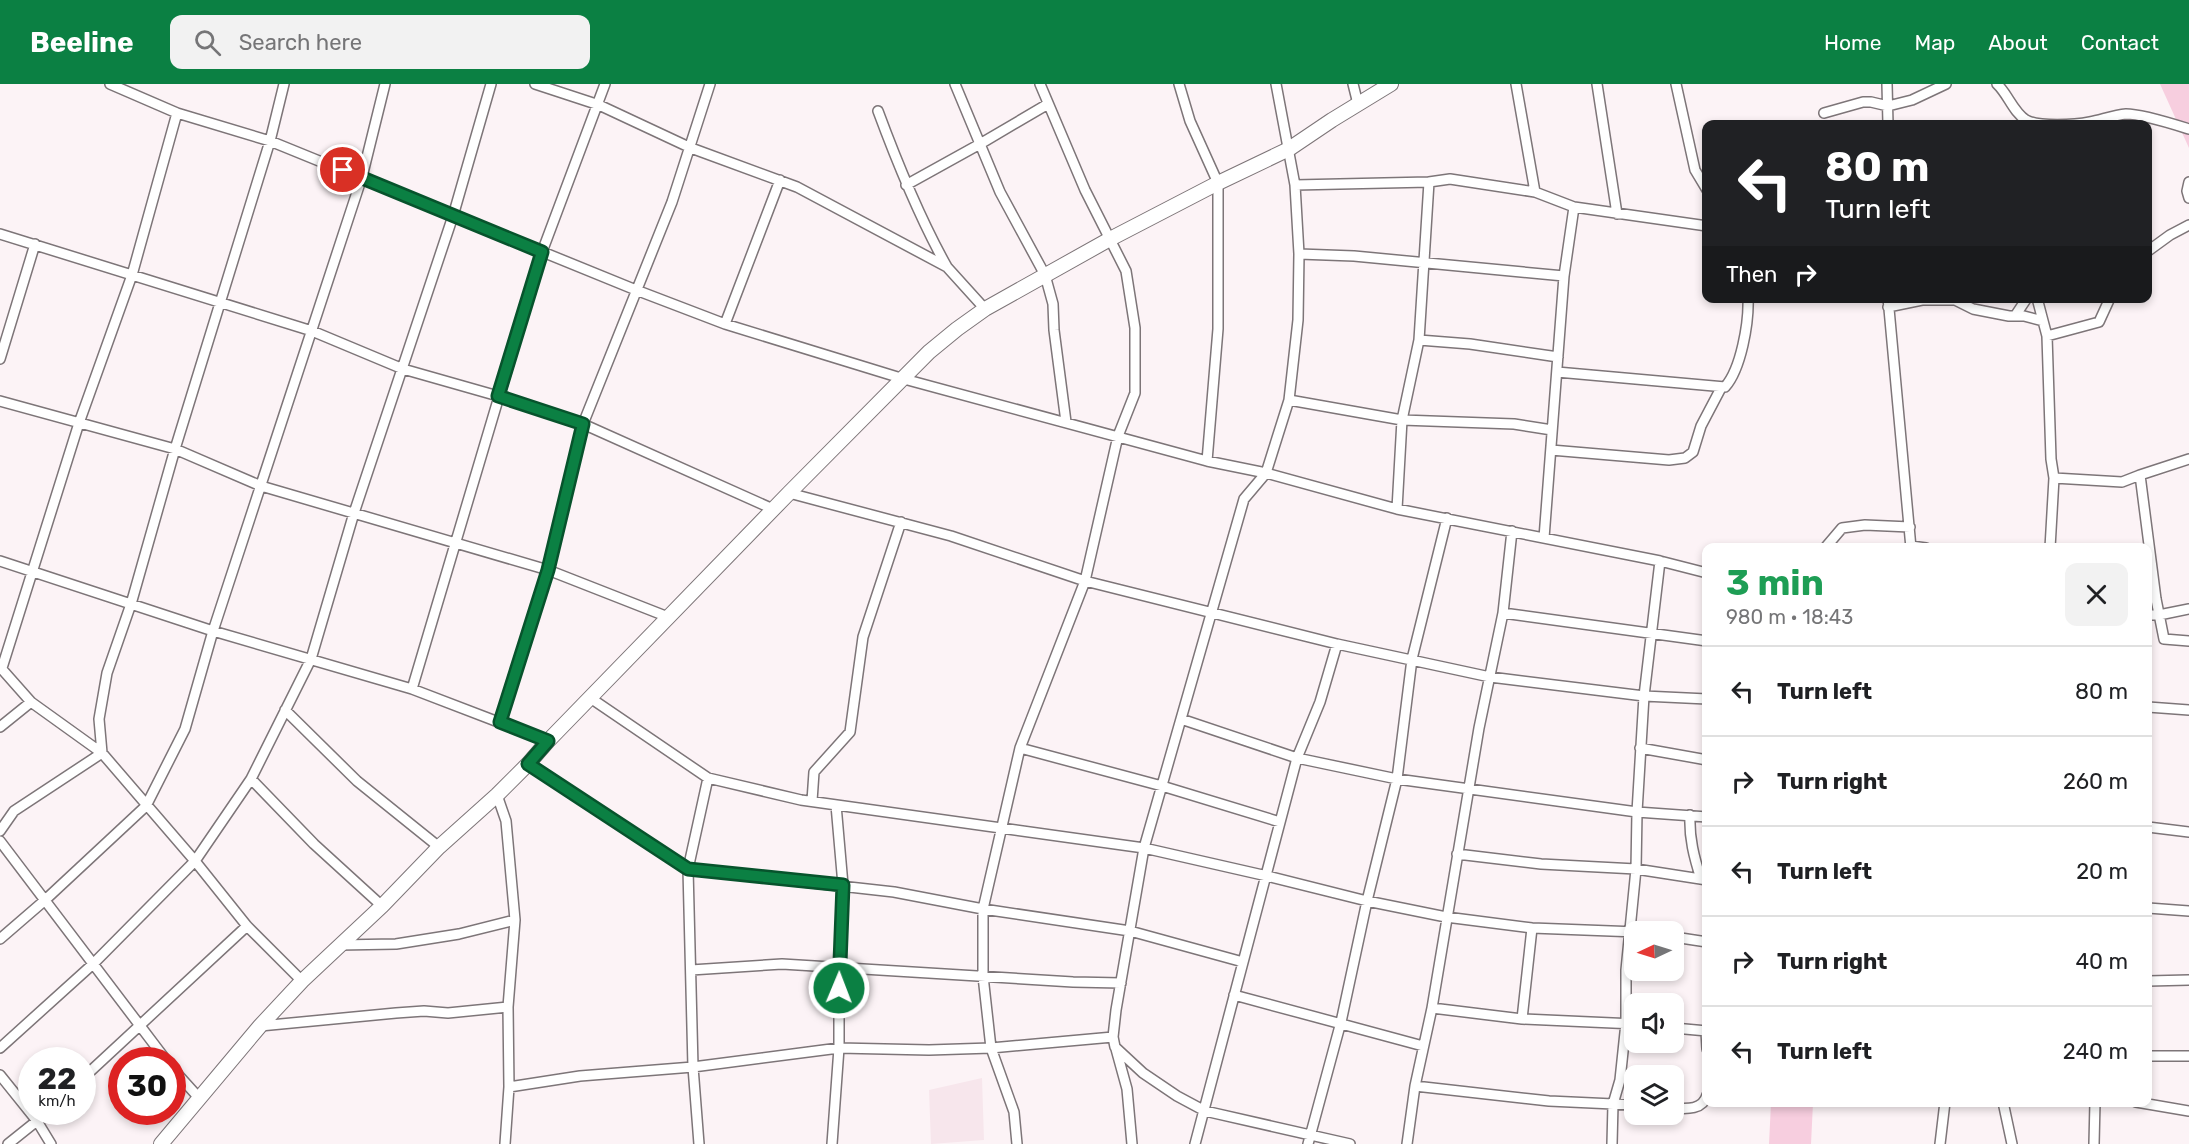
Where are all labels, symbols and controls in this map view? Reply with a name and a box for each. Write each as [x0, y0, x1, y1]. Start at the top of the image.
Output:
search box [170, 15, 590, 69]
text: Beeline [30, 26, 134, 59]
icon: search [191, 26, 224, 59]
text: Search here [239, 29, 362, 56]
text: Home [1824, 30, 1881, 55]
text: Map [1914, 30, 1955, 55]
text: About [1988, 30, 2048, 55]
text: Contact [2081, 30, 2159, 55]
text: 80 m [1825, 142, 1929, 192]
pin [317, 144, 368, 195]
icon: left [1726, 144, 1804, 222]
icon: arrive [326, 153, 359, 186]
text: Turn left [1825, 193, 1930, 225]
icon: right [1789, 258, 1822, 291]
text: Then [1726, 261, 1777, 288]
text: 3 min [1726, 561, 1824, 604]
button: close [2065, 563, 2128, 626]
text: 980 m · 18:43 [1726, 605, 1853, 629]
icon: left [1726, 675, 1759, 708]
text: Turn left [1777, 678, 1872, 705]
text: 80 m [2075, 678, 2128, 705]
icon: right [1726, 765, 1759, 798]
text: Turn right [1777, 768, 1887, 795]
text: 260 m [2063, 768, 2128, 795]
icon: left [1726, 855, 1759, 888]
text: Turn left [1777, 858, 1872, 885]
text: 20 m [2076, 858, 2128, 885]
north arrow [1624, 921, 1684, 981]
map controls [1624, 921, 1684, 1125]
icon: right [1726, 945, 1759, 978]
text: Turn right [1777, 948, 1887, 975]
text: 40 m [2075, 948, 2128, 975]
position arrow [807, 956, 871, 1020]
button: sound [1624, 993, 1684, 1053]
icon: left [1726, 1035, 1759, 1068]
text: Turn left [1777, 1038, 1872, 1065]
text: 240 m [2063, 1038, 2128, 1065]
speed limit sign: 30 [108, 1047, 186, 1125]
text: 22 [38, 1061, 77, 1097]
button: layers [1624, 1065, 1684, 1125]
text: km/h [38, 1092, 76, 1110]

